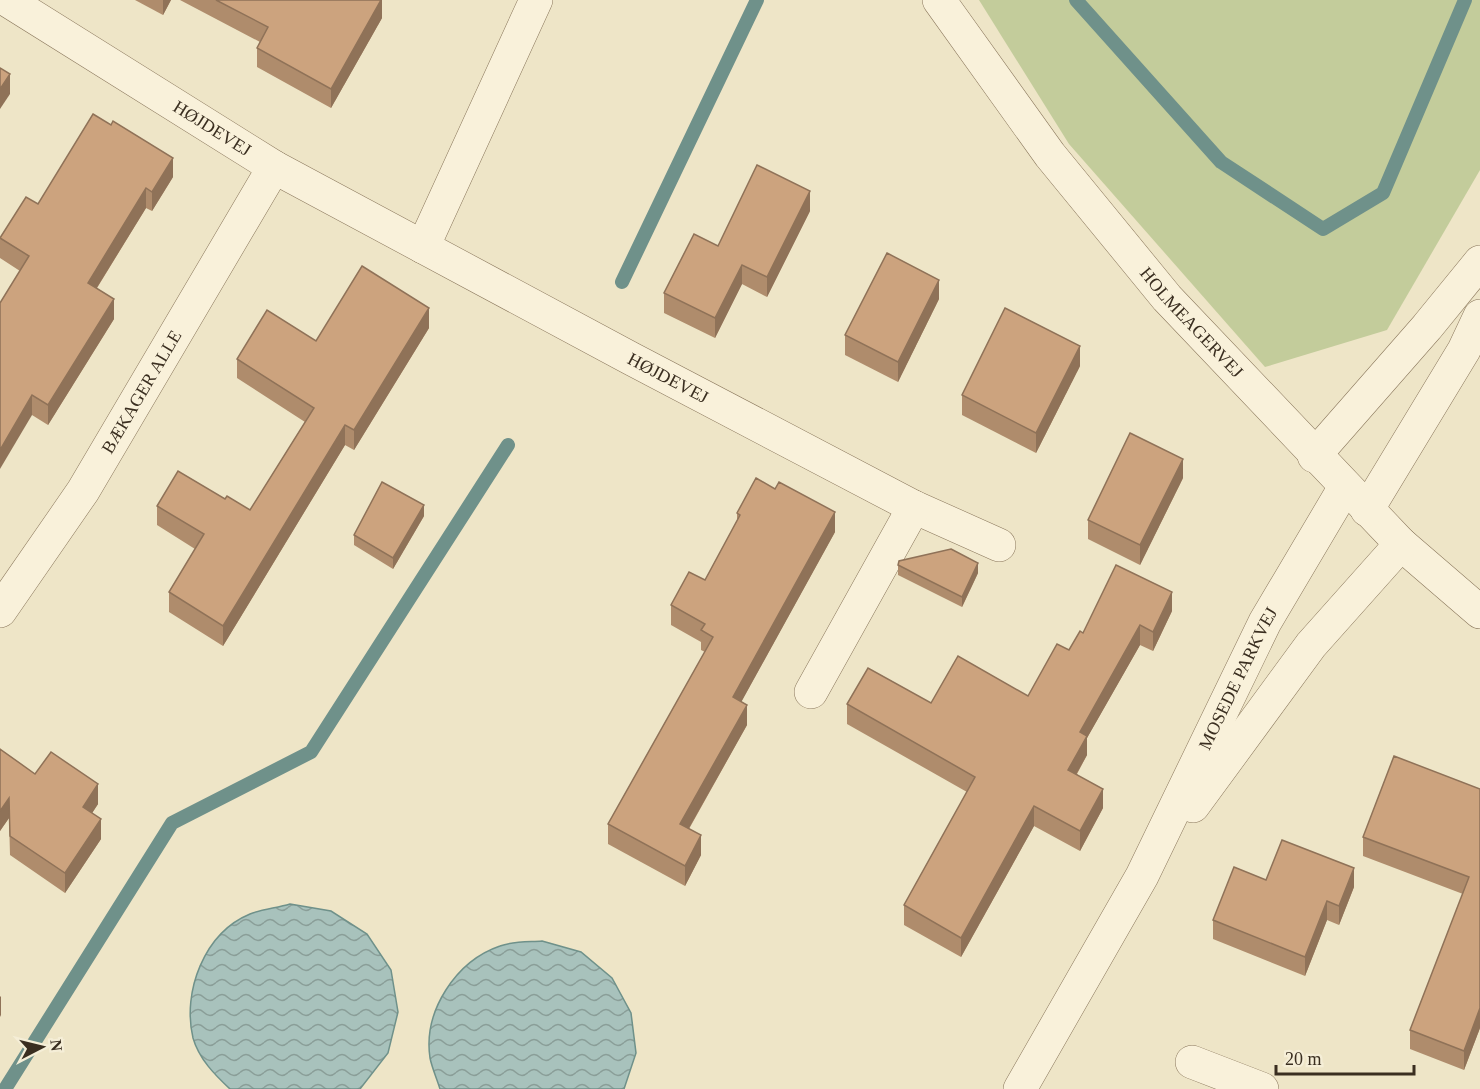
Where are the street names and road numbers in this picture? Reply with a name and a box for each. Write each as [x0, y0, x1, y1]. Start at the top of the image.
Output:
street label: HØJDEVEJ [170, 97, 255, 160]
street label: HOLMEAGERVEJ [1136, 263, 1247, 382]
street label: BÆKAGER ALLE [97, 327, 185, 457]
street label: HØJDEVEJ [625, 349, 712, 407]
street label: MOSEDE PARKVEJ [1195, 604, 1281, 753]

